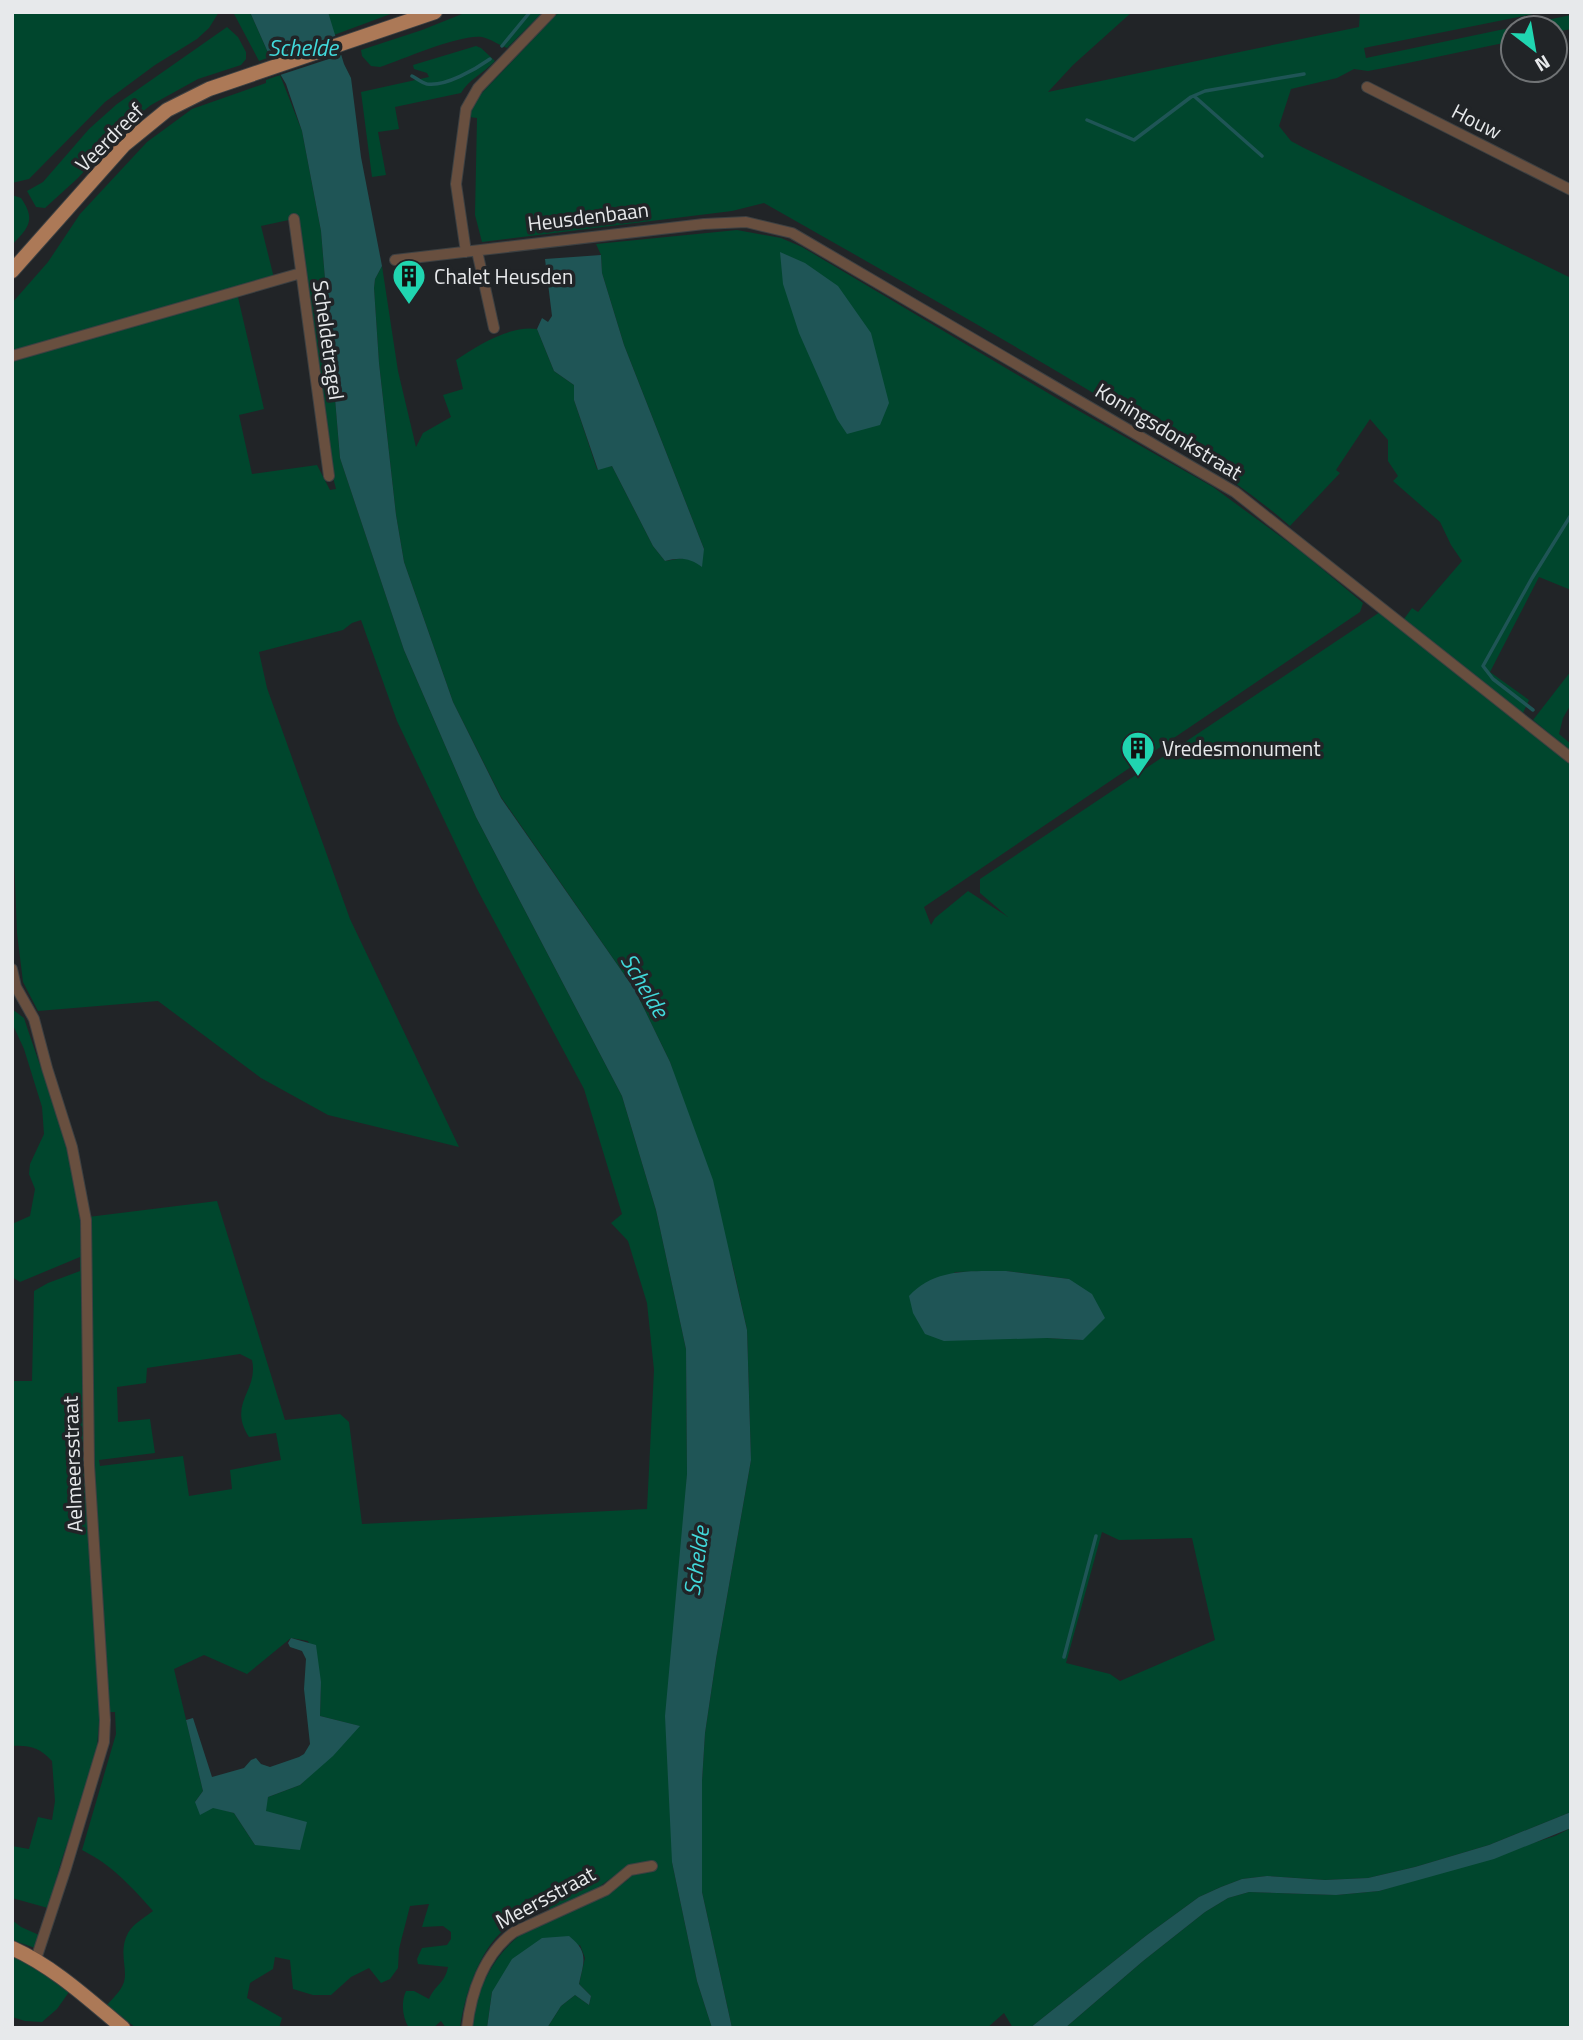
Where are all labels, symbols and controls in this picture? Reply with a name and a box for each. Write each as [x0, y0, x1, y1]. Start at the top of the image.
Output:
north arrow [1499, 14, 1569, 84]
water label: Schelde [268, 30, 339, 65]
text: N [1530, 48, 1556, 80]
street label: Veerdreef [67, 95, 151, 179]
street label: Houw [1446, 95, 1508, 147]
street label: Heusdenbaan [526, 193, 650, 239]
building icon: Chalet Heusden [390, 257, 428, 306]
place label: Chalet Heusden [434, 260, 573, 292]
street label: Scheldetragel [305, 278, 353, 402]
street label: Koningsdonkstraat [1089, 374, 1249, 488]
building icon: Vredesmonument [1119, 729, 1157, 778]
place label: Vredesmonument [1162, 732, 1321, 764]
water label: Schelde [612, 946, 679, 1025]
street label: Aelmeersstraat [54, 1395, 90, 1533]
water label: Schelde [674, 1523, 718, 1598]
street label: Meersstraat [490, 1857, 601, 1937]

